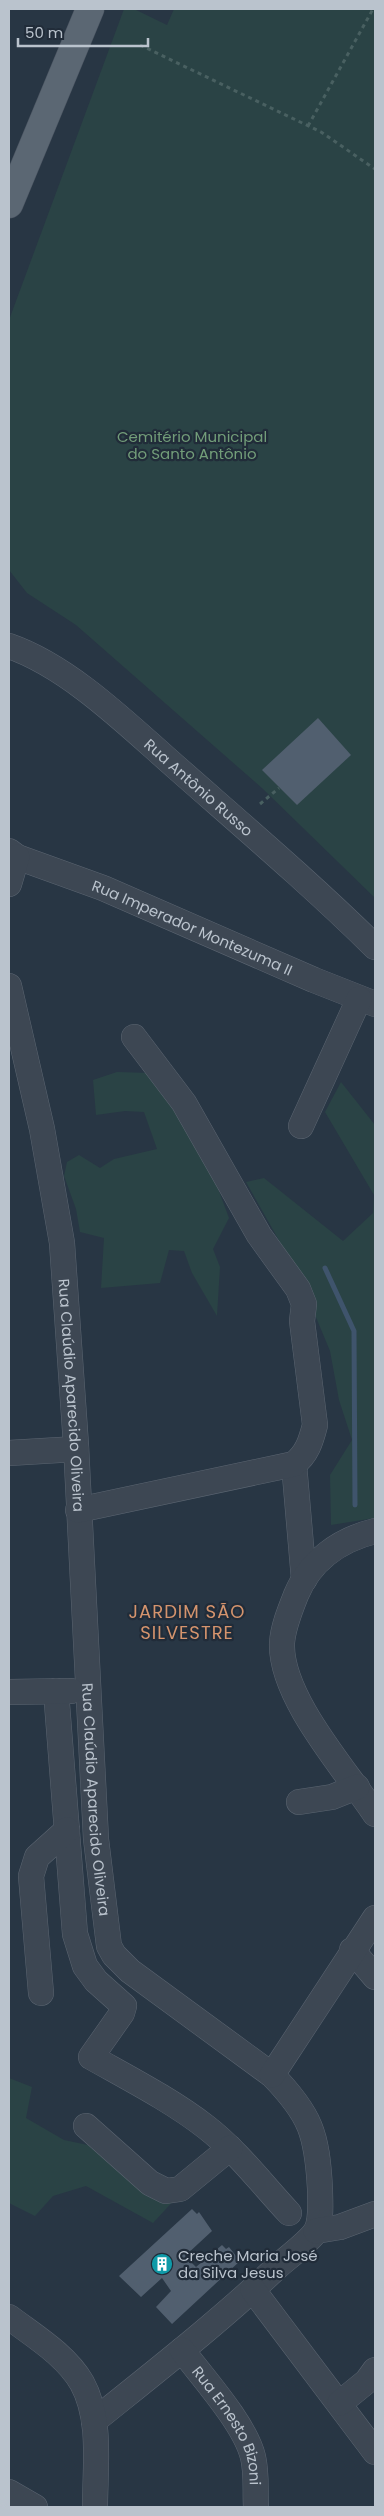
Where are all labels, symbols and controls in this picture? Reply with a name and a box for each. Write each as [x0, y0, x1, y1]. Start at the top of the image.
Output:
scale bar [18, 15, 148, 47]
text: 50 m [25, 22, 63, 43]
park label: Cemitério Municipal do Santo Antônio [117, 426, 267, 464]
street label: Rua Antônio Russo [140, 733, 258, 841]
street label: Rua Imperador Montezuma II [89, 874, 296, 980]
street label: Rua Claúdio Aparecido Oliveira [54, 1278, 90, 1512]
district label: JARDIM SÃO SILVESTRE [129, 1599, 245, 1645]
street label: Rua Claúdio Aparecido Oliveira [78, 1682, 116, 1917]
place label: Creche Maria José da Silva Jesus [178, 2245, 318, 2283]
building icon: Creche Maria José da Silva Jesus [150, 2252, 174, 2276]
street label: Rua Ernesto Bizoni [188, 2361, 266, 2485]

